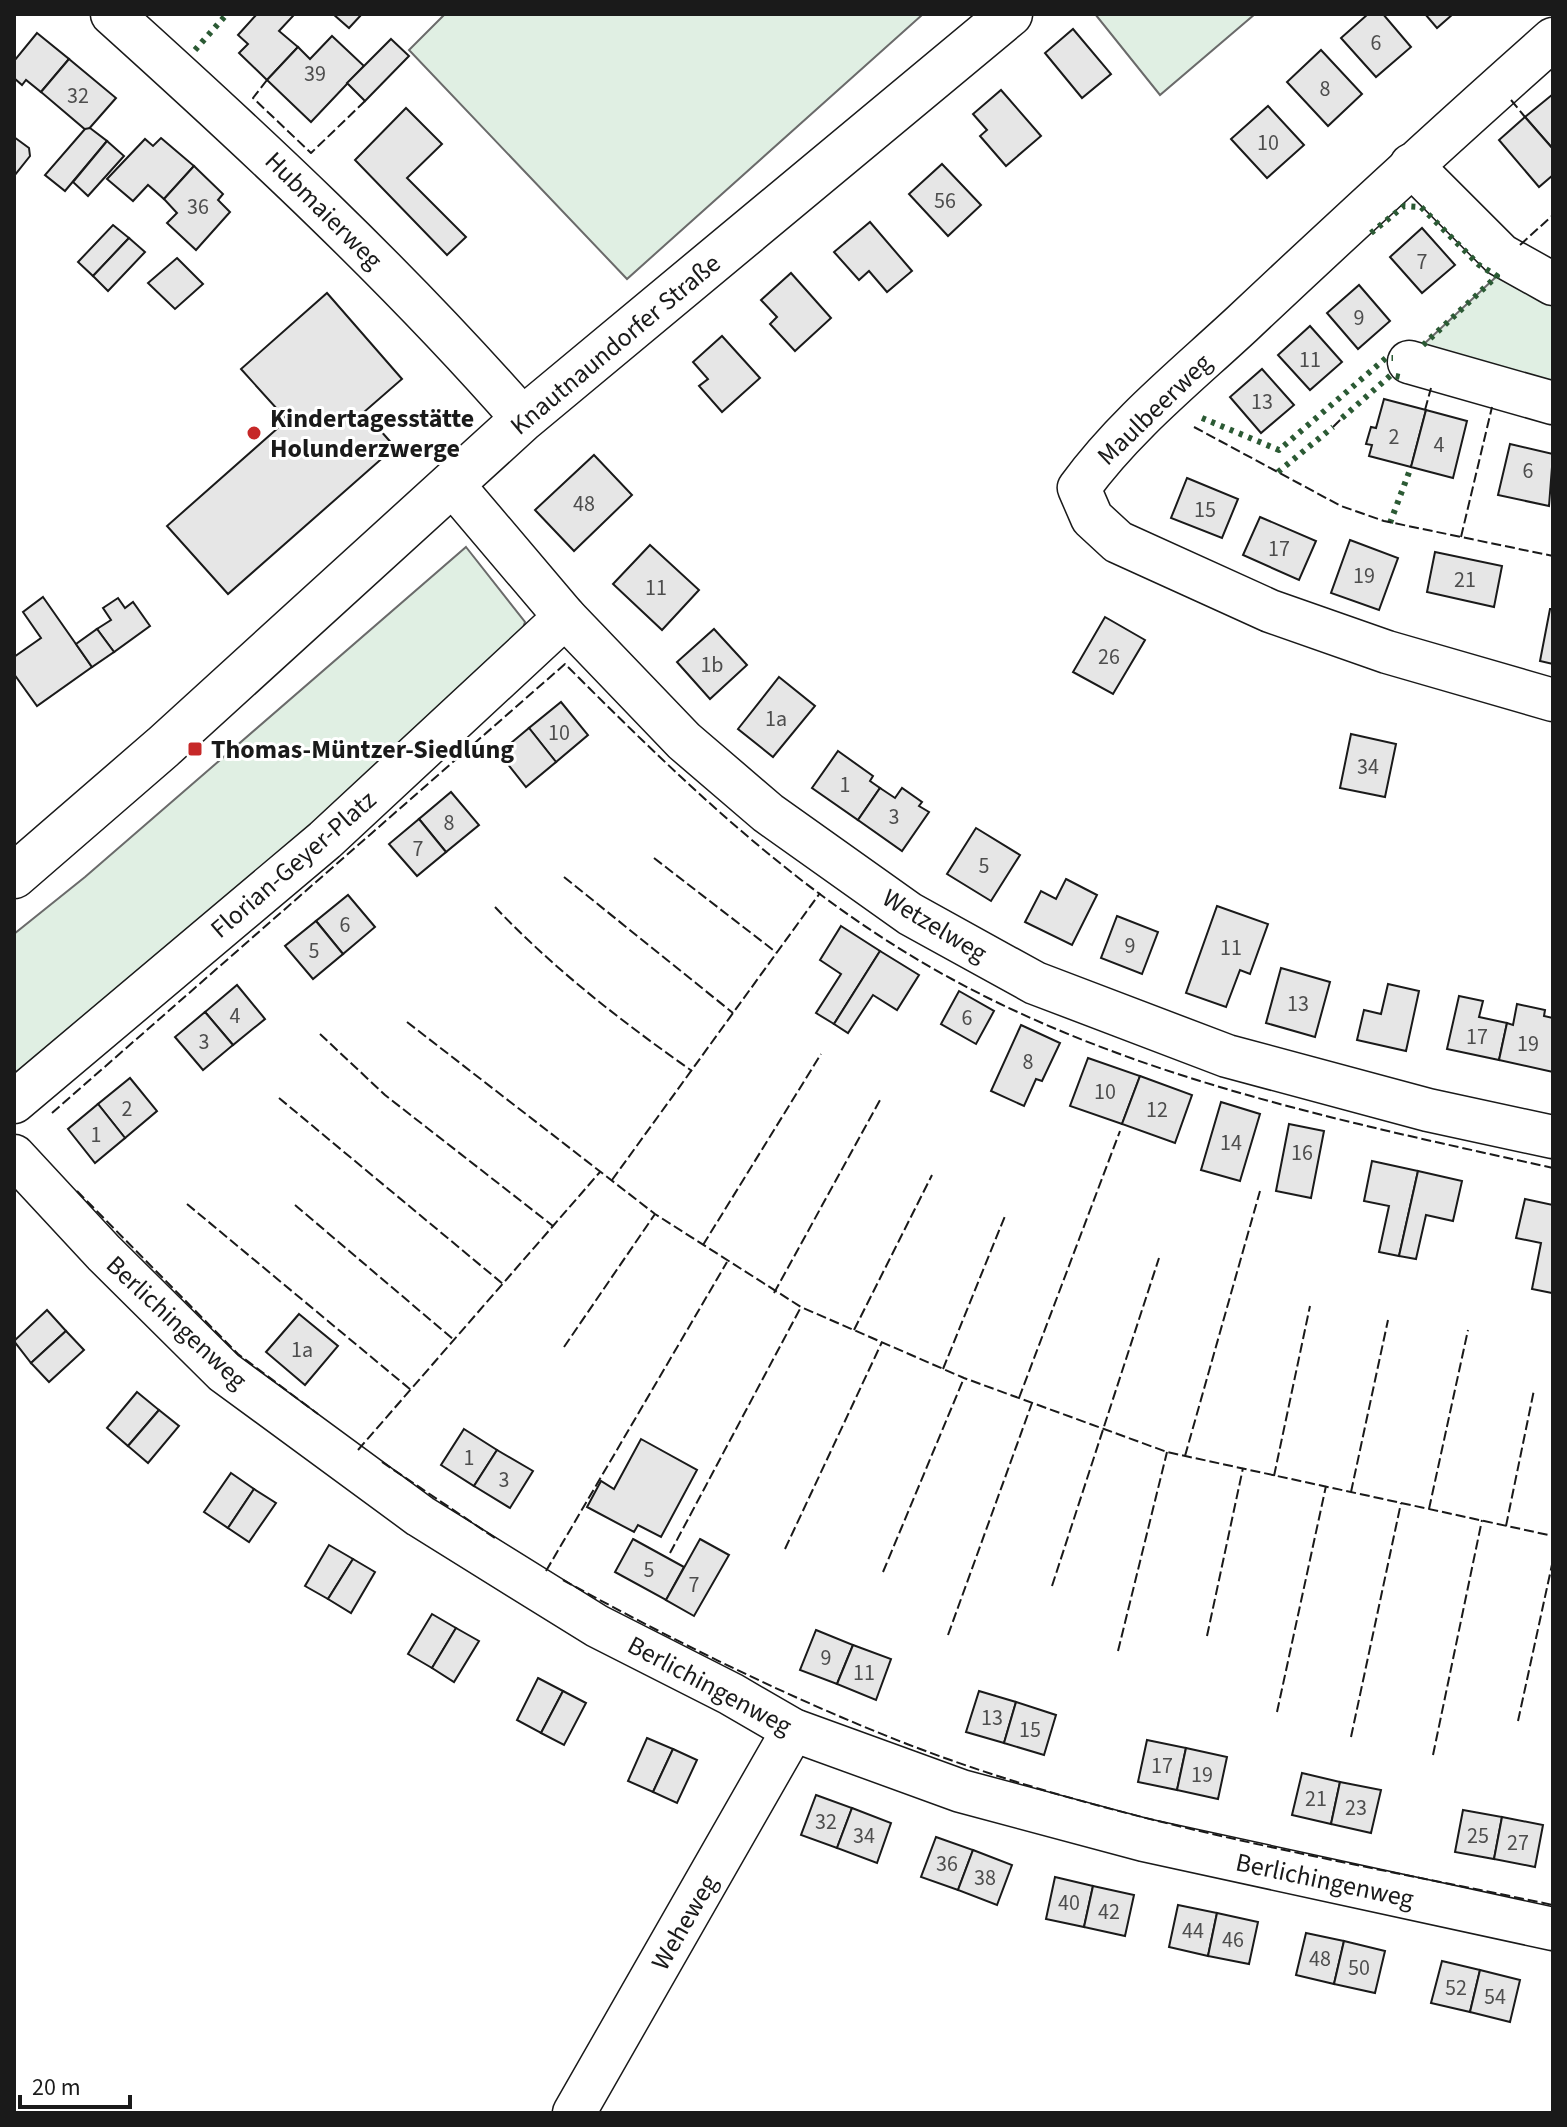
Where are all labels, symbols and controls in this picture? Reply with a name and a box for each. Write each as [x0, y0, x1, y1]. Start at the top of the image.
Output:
house number: 6 [1371, 27, 1382, 59]
house number: 39 [304, 58, 326, 90]
house number: 8 [1320, 73, 1331, 105]
house number: 32 [67, 80, 89, 112]
house number: 10 [1257, 127, 1279, 159]
street label: Hubmaierweg [256, 143, 391, 278]
house number: 56 [934, 185, 956, 217]
house number: 36 [187, 191, 209, 223]
street label: Knautnaundorfer Straße [502, 245, 728, 444]
house number: 7 [1417, 246, 1428, 278]
house number: 9 [1354, 302, 1364, 334]
house number: 11 [1299, 344, 1321, 376]
street label: Maulbeerweg [1089, 345, 1220, 474]
house number: 13 [1251, 386, 1273, 418]
place label: Kindertagesstätte Holunderzwerge [270, 400, 474, 467]
house number: 2 [1389, 421, 1399, 453]
marker: Kindertagesstätte Holunderzwerge [245, 424, 263, 442]
house number: 4 [1434, 429, 1445, 461]
house number: 6 [1523, 455, 1534, 487]
house number: 48 [573, 488, 595, 520]
house number: 15 [1194, 494, 1216, 526]
house number: 17 [1268, 533, 1290, 565]
house number: 19 [1353, 560, 1375, 592]
house number: 21 [1454, 564, 1476, 596]
house number: 11 [645, 572, 667, 604]
house number: 26 [1098, 641, 1120, 673]
house number: 1b [700, 649, 724, 681]
house number: 1a [765, 703, 787, 735]
house number: 10 [548, 717, 570, 749]
place label: Thomas-Müntzer-Siedlung [211, 731, 514, 768]
marker: Thomas-Müntzer-Siedlung [186, 740, 204, 758]
house number: 34 [1357, 751, 1379, 783]
house number: 1 [840, 769, 850, 801]
street label: Florian-Geyer-Platz [202, 782, 384, 947]
house number: 3 [889, 801, 899, 833]
house number: 8 [444, 807, 455, 839]
house number: 7 [413, 833, 424, 865]
house number: 5 [979, 850, 989, 882]
street label: Wetzelweg [875, 880, 994, 971]
house number: 6 [340, 909, 351, 941]
house number: 9 [1125, 930, 1135, 962]
house number: 11 [1220, 932, 1242, 964]
house number: 5 [309, 935, 319, 967]
house number: 13 [1287, 988, 1309, 1020]
house number: 4 [230, 1000, 241, 1032]
house number: 6 [962, 1002, 973, 1034]
house number: 17 [1466, 1021, 1488, 1053]
house number: 3 [199, 1026, 209, 1058]
house number: 19 [1517, 1028, 1539, 1060]
house number: 8 [1023, 1046, 1034, 1078]
house number: 10 [1094, 1076, 1116, 1108]
house number: 2 [122, 1093, 132, 1125]
house number: 12 [1146, 1094, 1168, 1126]
house number: 1 [91, 1119, 101, 1151]
house number: 14 [1220, 1127, 1242, 1159]
house number: 16 [1291, 1137, 1313, 1169]
street label: Berlichingenweg [98, 1247, 255, 1398]
house number: 1a [291, 1334, 313, 1366]
house number: 1 [464, 1442, 474, 1474]
house number: 3 [499, 1464, 509, 1496]
house number: 5 [644, 1554, 654, 1586]
house number: 7 [689, 1569, 700, 1601]
street label: Berlichingenweg [621, 1627, 798, 1744]
house number: 9 [821, 1642, 831, 1674]
house number: 11 [853, 1657, 875, 1689]
house number: 13 [981, 1702, 1003, 1734]
house number: 15 [1019, 1714, 1041, 1746]
house number: 17 [1151, 1750, 1173, 1782]
house number: 19 [1191, 1759, 1213, 1791]
house number: 21 [1305, 1783, 1327, 1815]
house number: 23 [1345, 1792, 1367, 1824]
house number: 32 [815, 1806, 837, 1838]
house number: 34 [853, 1820, 875, 1852]
house number: 25 [1467, 1820, 1489, 1852]
house number: 27 [1507, 1827, 1529, 1859]
street label: Berlichingenweg [1232, 1844, 1417, 1917]
house number: 36 [936, 1848, 958, 1880]
house number: 38 [974, 1862, 996, 1894]
street label: Weheweg [642, 1868, 727, 1977]
house number: 40 [1058, 1887, 1080, 1919]
house number: 42 [1098, 1896, 1120, 1928]
house number: 44 [1182, 1915, 1204, 1947]
house number: 46 [1222, 1924, 1244, 1956]
house number: 48 [1309, 1943, 1331, 1975]
house number: 50 [1348, 1952, 1370, 1984]
house number: 52 [1445, 1972, 1467, 2004]
house number: 54 [1484, 1981, 1506, 2013]
scale bar [20, 2059, 130, 2109]
text: 20 m [32, 2070, 81, 2105]

